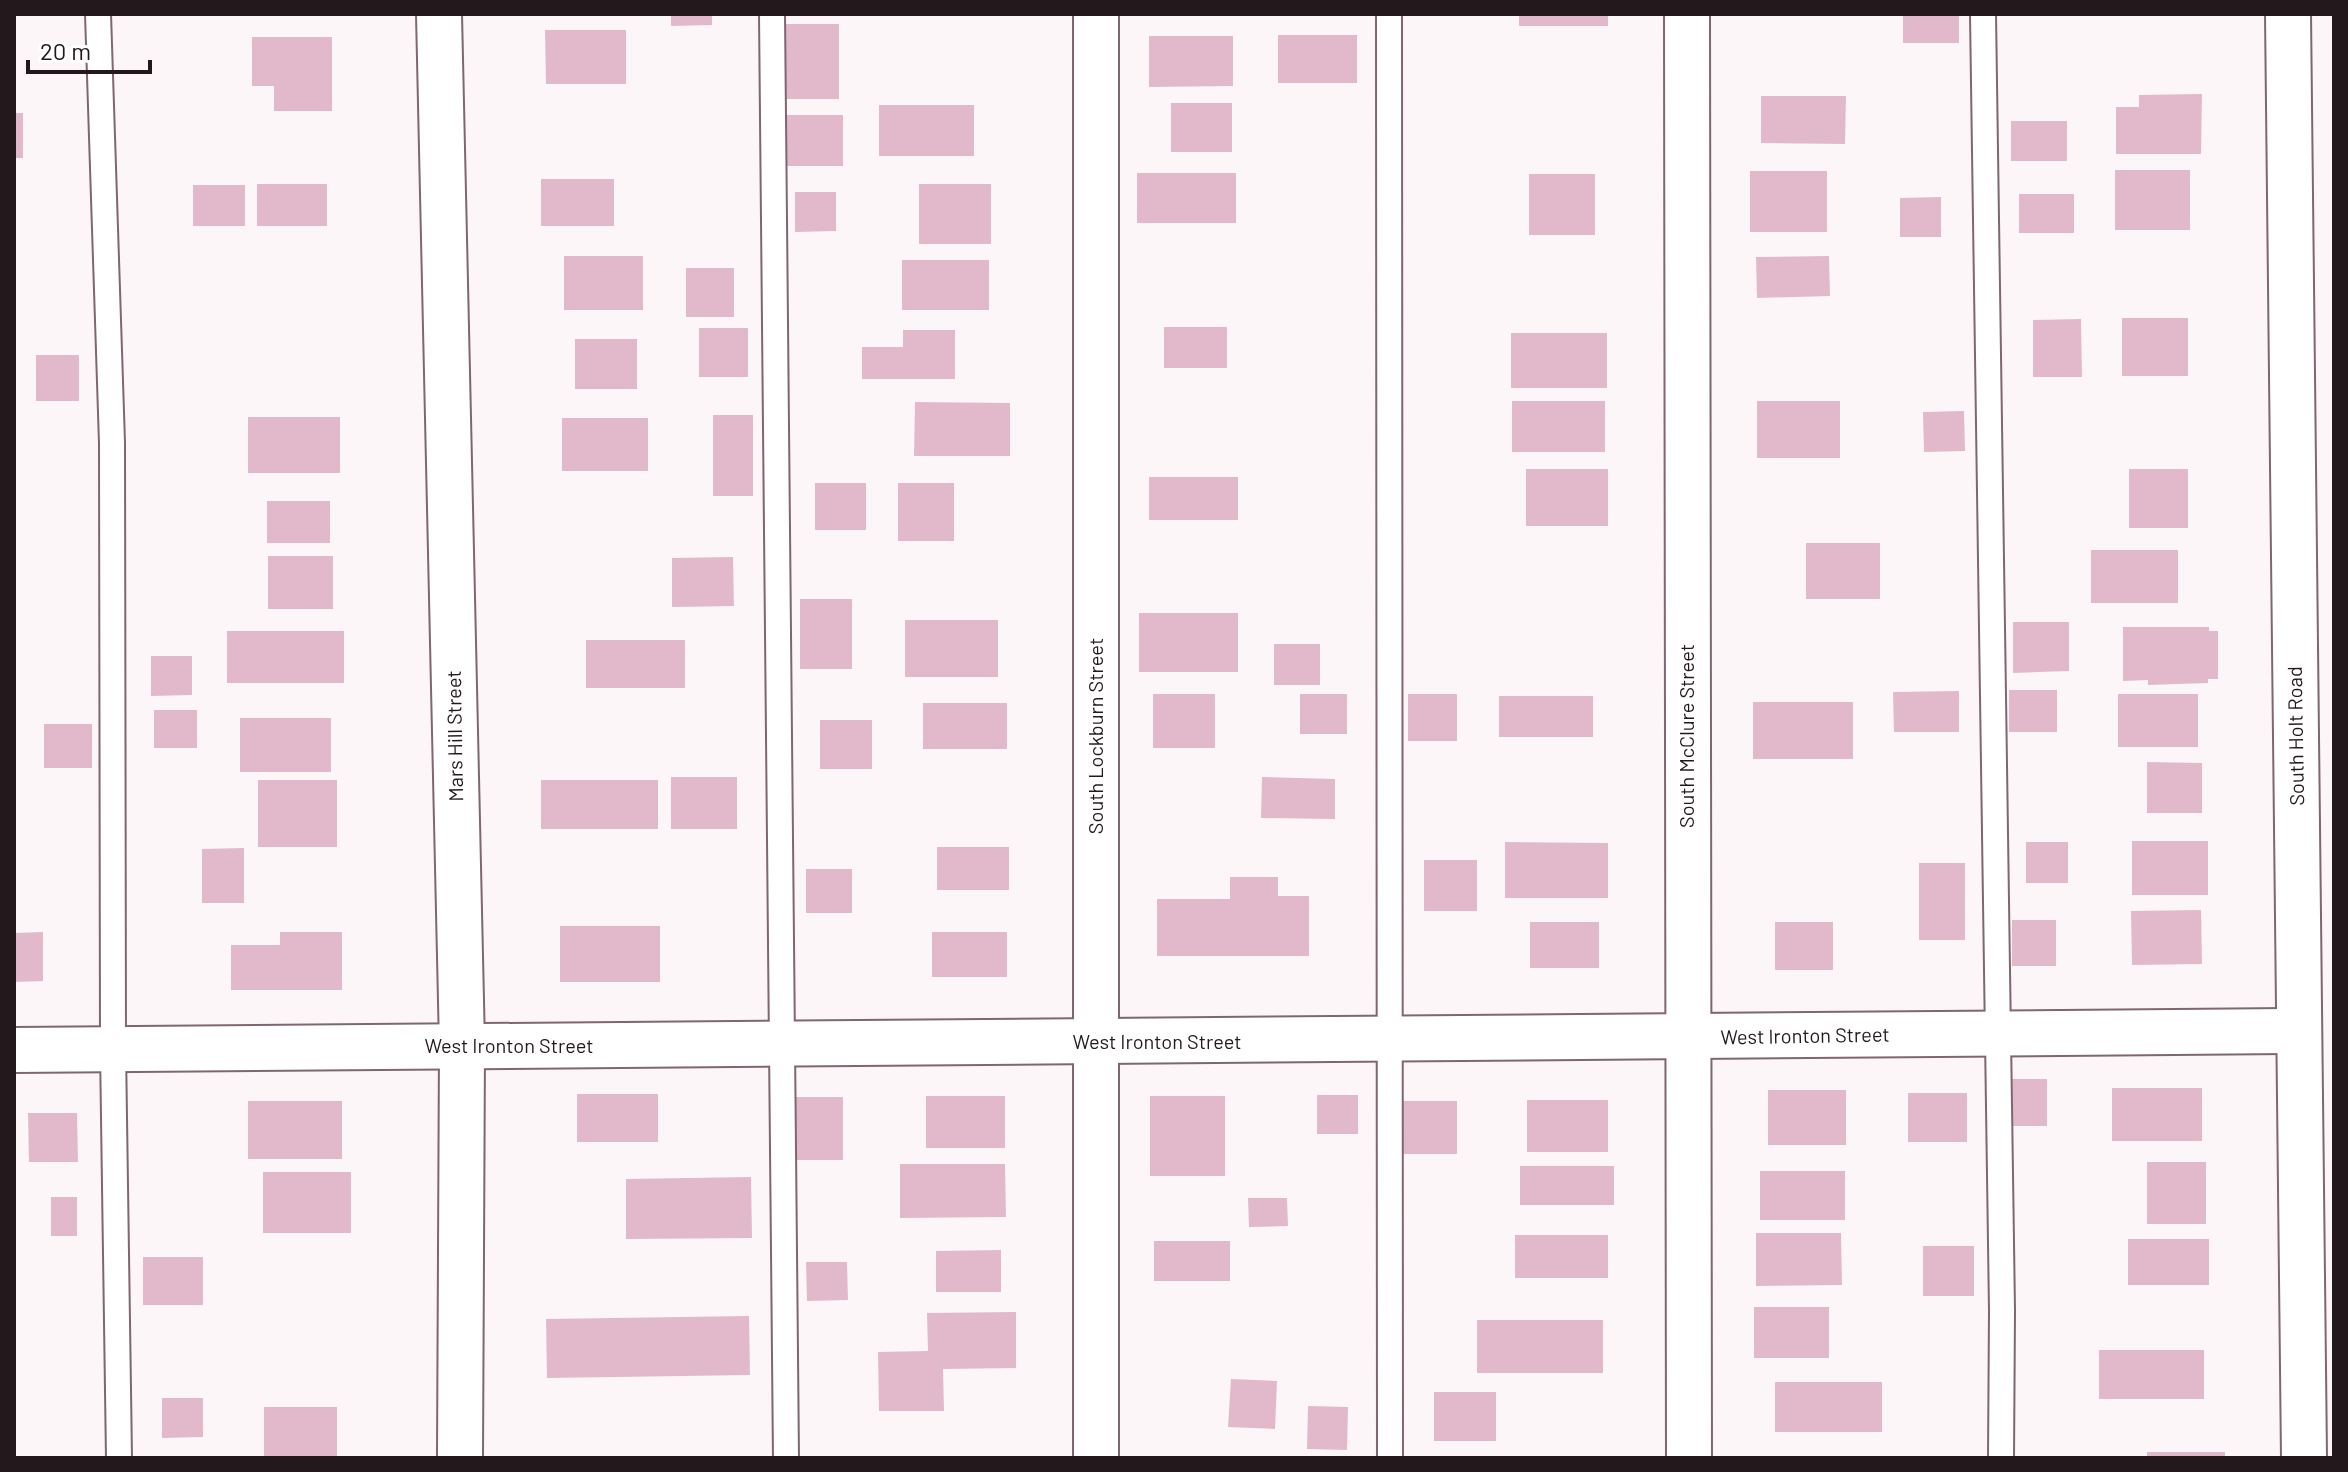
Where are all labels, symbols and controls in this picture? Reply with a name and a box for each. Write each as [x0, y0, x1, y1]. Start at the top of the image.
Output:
scale bar [28, 24, 150, 74]
text: 20 m [40, 36, 91, 65]
street label: South Lockburn Street [1083, 638, 1107, 834]
street label: South McClure Street [1674, 644, 1698, 828]
street label: South Holt Road [2282, 666, 2308, 806]
street label: Mars Hill Street [441, 670, 467, 802]
street label: West Ironton Street [1720, 1022, 1890, 1048]
street label: West Ironton Street [1072, 1029, 1242, 1053]
street label: West Ironton Street [424, 1033, 594, 1057]

